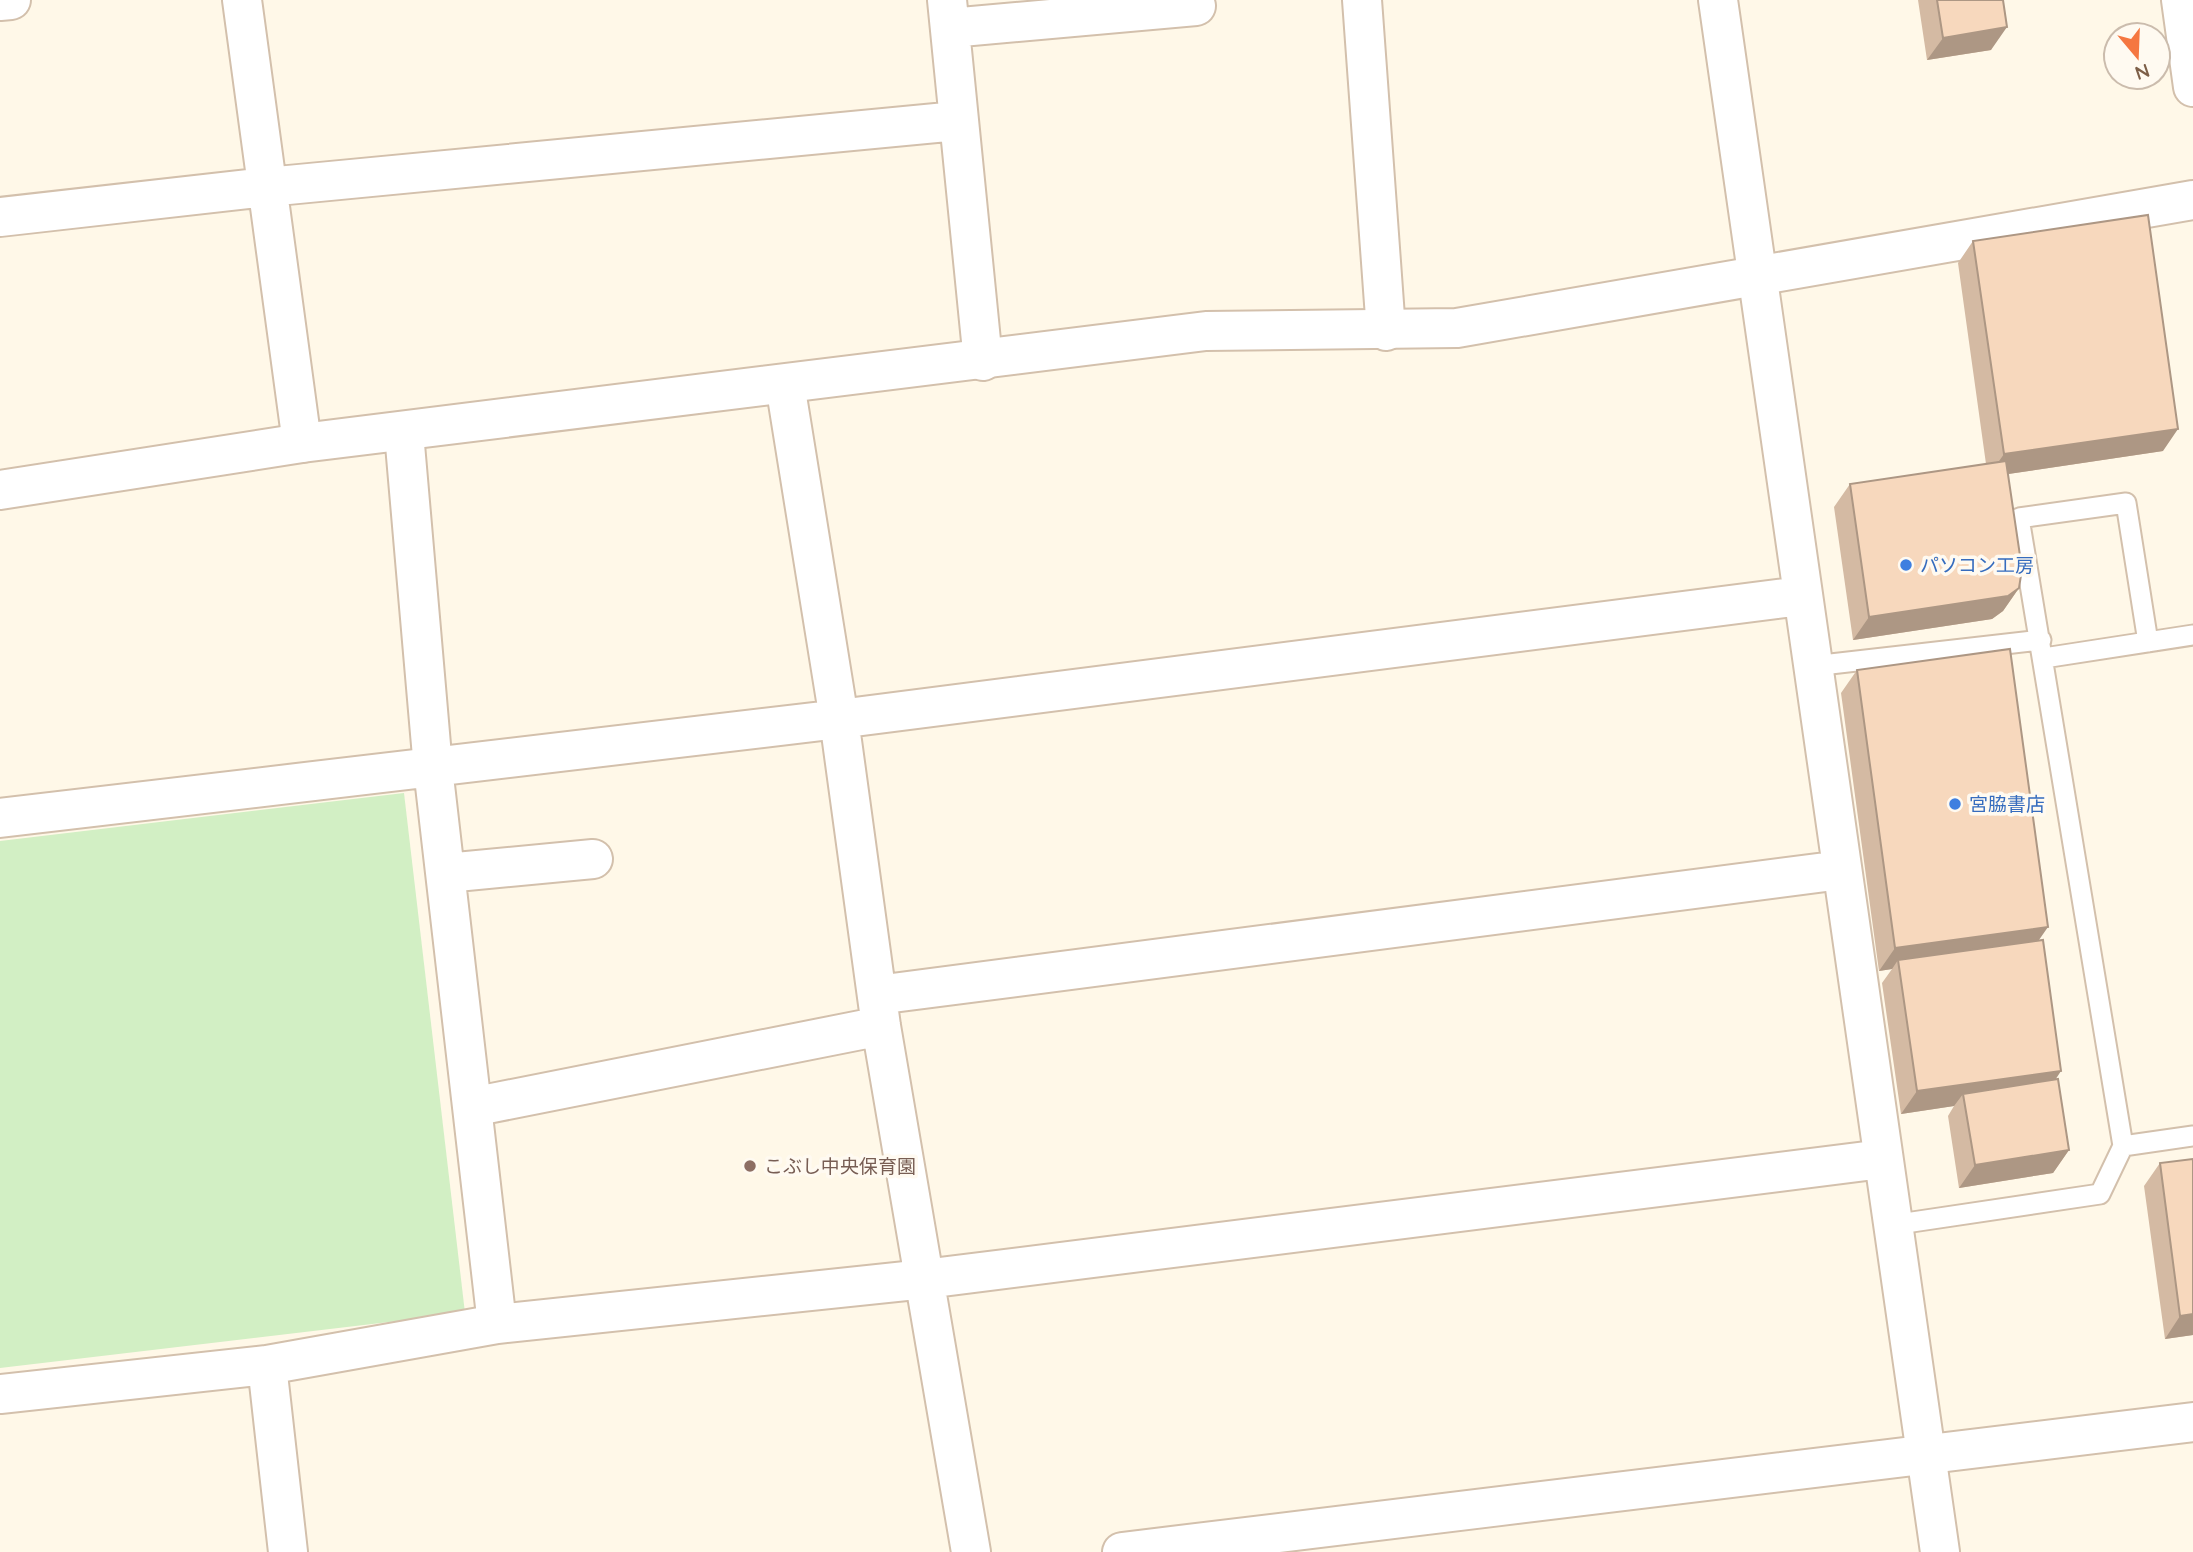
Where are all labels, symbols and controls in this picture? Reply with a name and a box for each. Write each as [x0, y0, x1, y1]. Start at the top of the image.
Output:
north arrow [2102, 21, 2172, 91]
text: N [2132, 58, 2153, 86]
place label: パソコン工房 [1920, 553, 2034, 577]
marker: パソコン工房 [1898, 557, 1914, 573]
place label: 宮脇書店 [1969, 792, 2045, 816]
marker: 宮脇書店 [1947, 796, 1963, 812]
place label: こぶし中央保育園 [764, 1154, 916, 1178]
marker: こぶし中央保育園 [742, 1158, 758, 1174]

